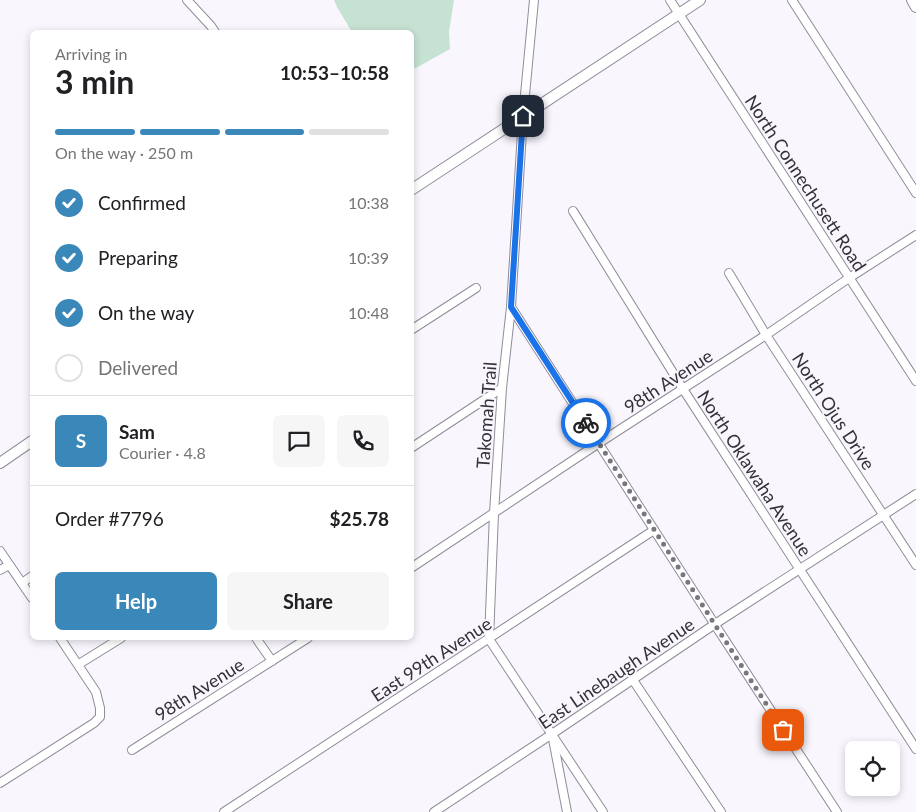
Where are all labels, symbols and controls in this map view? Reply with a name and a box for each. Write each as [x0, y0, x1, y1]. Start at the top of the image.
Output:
text: Arriving in [55, 44, 128, 63]
text: 10:53–10:58 [280, 61, 389, 84]
text: 3 min [55, 62, 134, 101]
street label: North Connechusett Road [741, 91, 871, 275]
pin [502, 95, 544, 137]
icon: home [509, 102, 537, 130]
text: On the way · 250 m [55, 143, 193, 162]
icon: check [55, 189, 83, 217]
text: Confirmed [98, 191, 186, 214]
text: 10:38 [348, 193, 389, 212]
icon: check [55, 244, 83, 272]
text: Preparing [98, 246, 178, 269]
text: 10:39 [348, 248, 389, 267]
icon: check [55, 299, 83, 327]
text: On the way [98, 301, 194, 324]
text: 10:48 [348, 303, 389, 322]
street label: 98th Avenue [620, 344, 716, 418]
street label: North Ojus Drive [788, 348, 880, 474]
text: Delivered [98, 356, 178, 379]
street label: Takomah Trail [471, 361, 501, 469]
street label: North Oklawaha Avenue [693, 386, 817, 560]
courier [561, 398, 611, 448]
icon: bike [572, 409, 600, 437]
button: chat [273, 415, 325, 467]
button: phone [337, 415, 389, 467]
text: Sam [119, 420, 155, 443]
text: S [76, 429, 86, 452]
text: Courier · 4.8 [119, 443, 206, 462]
text: Order #7796 [55, 507, 164, 530]
text: $25.78 [329, 507, 389, 530]
button: Help [55, 572, 217, 630]
button: Share [227, 572, 389, 630]
street label: East 99th Avenue [367, 612, 495, 706]
street label: East Linebaugh Avenue [534, 613, 698, 733]
street label: 98th Avenue [150, 653, 248, 725]
pin [762, 709, 804, 751]
icon: bag [769, 716, 797, 744]
map controls [845, 741, 900, 796]
button: locate [845, 741, 900, 796]

